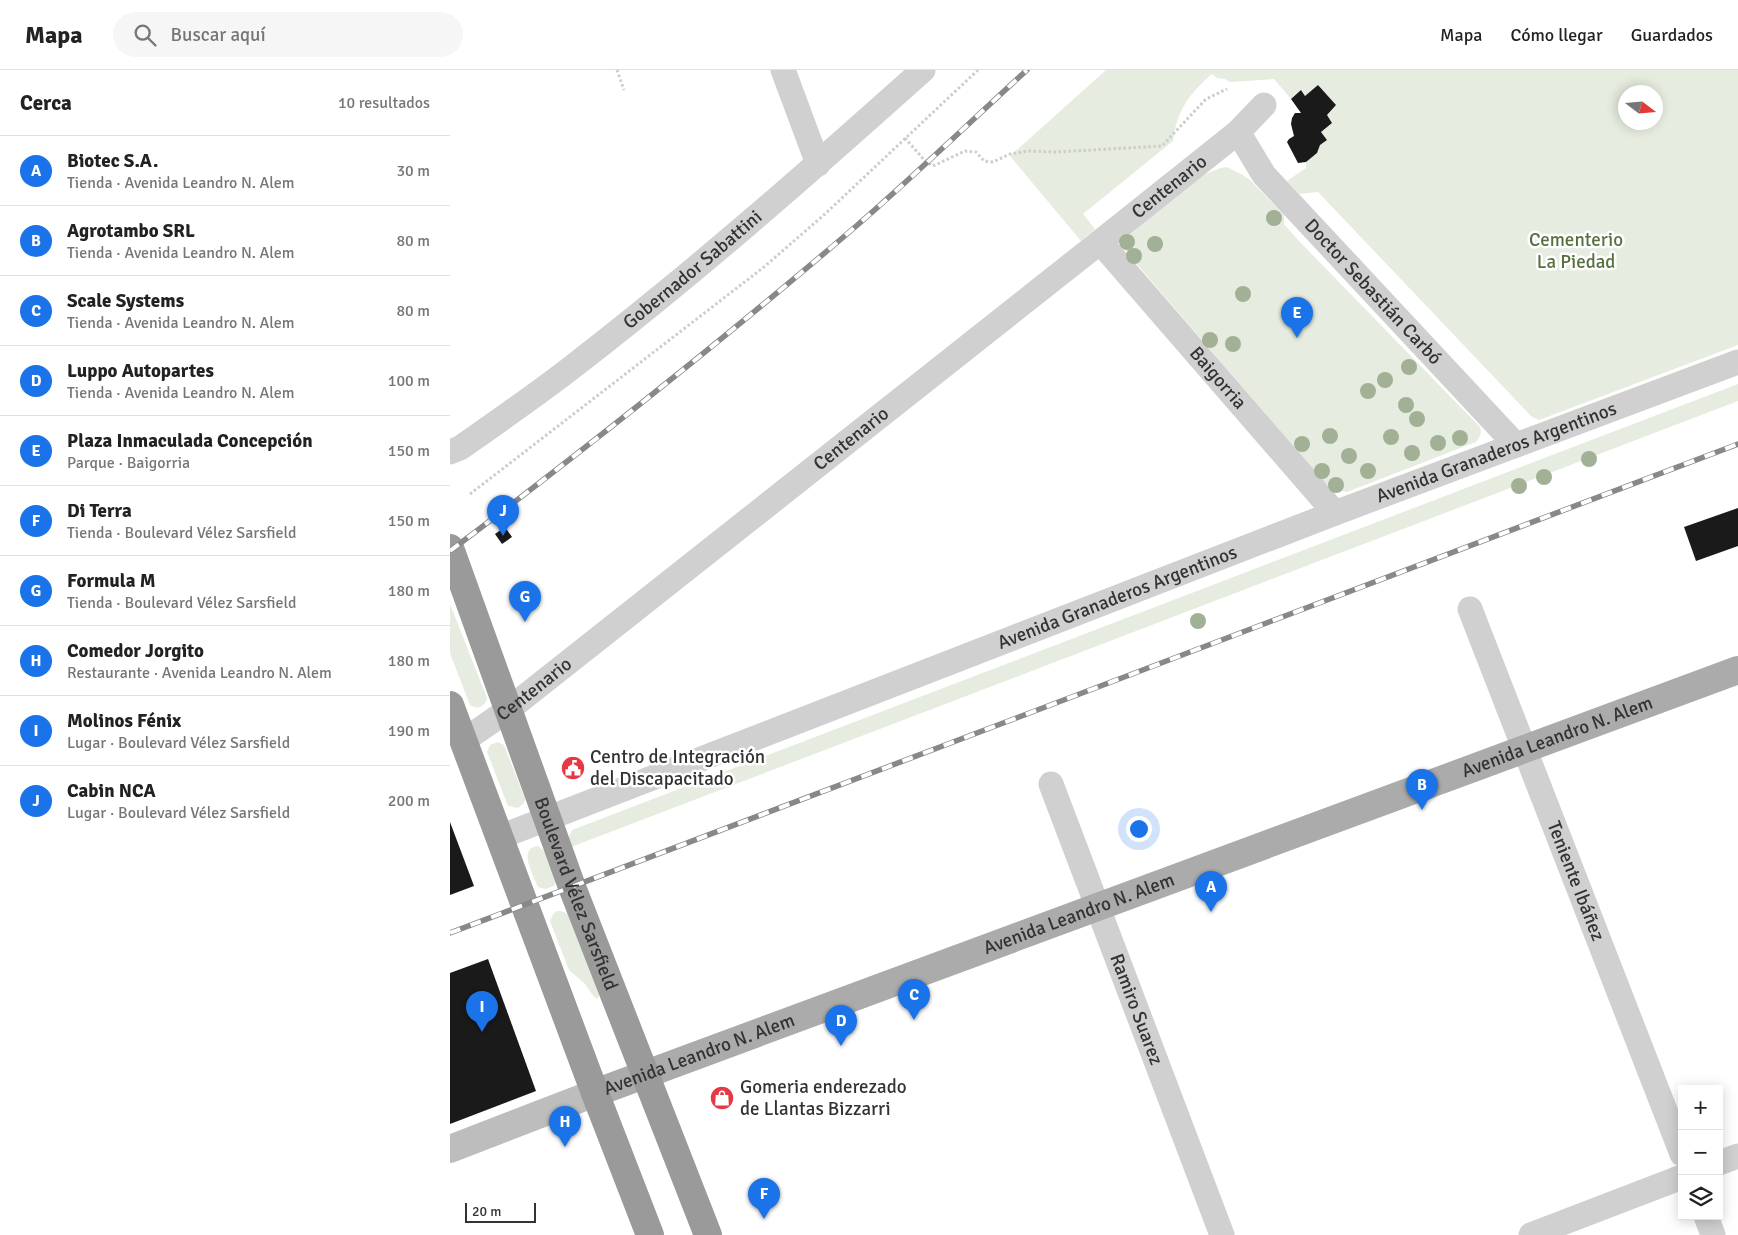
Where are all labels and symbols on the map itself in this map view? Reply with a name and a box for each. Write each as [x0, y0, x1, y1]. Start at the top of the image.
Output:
north arrow [1618, 85, 1663, 130]
street label: Centenario [1127, 149, 1212, 224]
street label: Gobernador Sabattini [618, 205, 767, 334]
street label: Doctor Sebastián Carbó [1299, 214, 1447, 370]
park label: Cementerio La Piedad [1529, 228, 1623, 274]
pin: E [1281, 297, 1313, 338]
street label: Baigorria [1184, 342, 1252, 414]
street label: Avenida Granaderos Argentinos [1373, 397, 1620, 508]
street label: Centenario [808, 401, 894, 476]
pin: J [487, 495, 519, 536]
street label: Avenida Granaderos Argentinos [994, 540, 1240, 655]
pin: G [509, 581, 541, 622]
street label: Centenario [492, 652, 577, 726]
street label: Avenida Leandro N. Alem [1458, 691, 1656, 783]
place label: Centro de Integración del Discapacitado [590, 745, 765, 791]
public building icon: Centro de Integración del Discapacitado [560, 755, 586, 781]
pin: B [1406, 769, 1438, 810]
street label: Boulevard Vélez Sarsfield [529, 794, 623, 994]
your location [1126, 816, 1152, 842]
street label: Teniente Ibáñez [1542, 818, 1610, 944]
street label: Avenida Leandro N. Alem [980, 868, 1178, 960]
pin: A [1195, 871, 1227, 912]
street label: Ramiro Suarez [1104, 950, 1168, 1068]
pin: C [898, 979, 930, 1020]
pin: I [466, 991, 498, 1032]
pin: D [825, 1005, 857, 1046]
street label: Avenida Leandro N. Alem [600, 1008, 798, 1101]
place label: Gomeria enderezado de Llantas Bizzarri [740, 1075, 907, 1121]
shop icon: Gomeria enderezado de Llantas Bizzarri [709, 1085, 735, 1111]
pin: H [549, 1106, 581, 1147]
pin: F [748, 1178, 780, 1219]
scale bar [465, 1200, 536, 1223]

